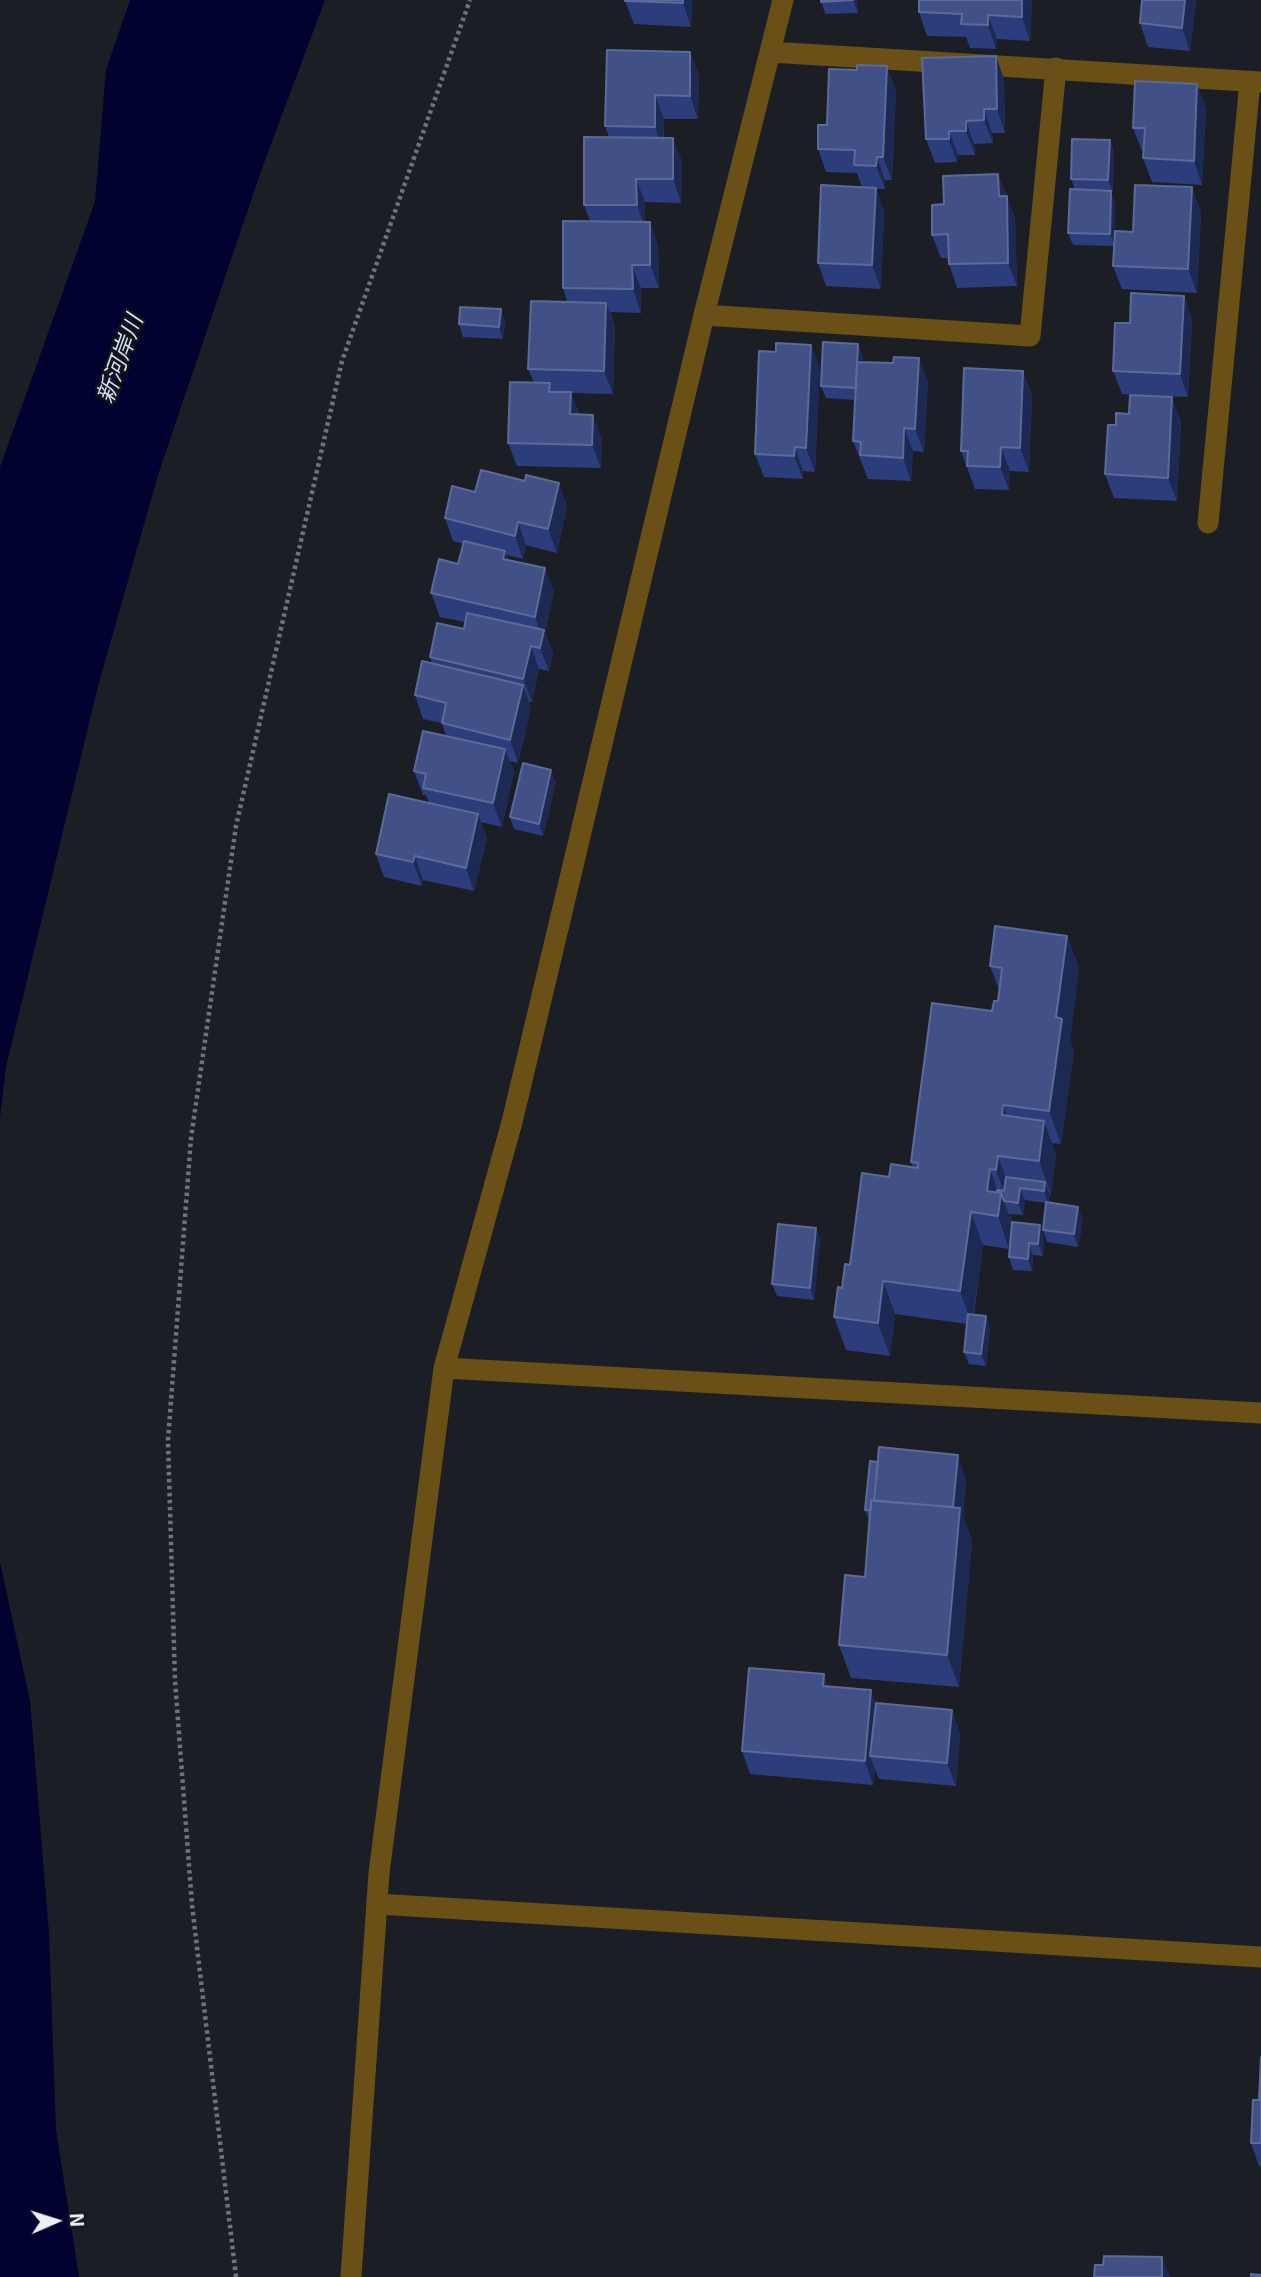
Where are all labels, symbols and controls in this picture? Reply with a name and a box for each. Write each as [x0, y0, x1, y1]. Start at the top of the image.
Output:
water label: 新河岸川 [91, 311, 149, 407]
north arrow [21, 2186, 91, 2256]
text: N [66, 2212, 89, 2227]

